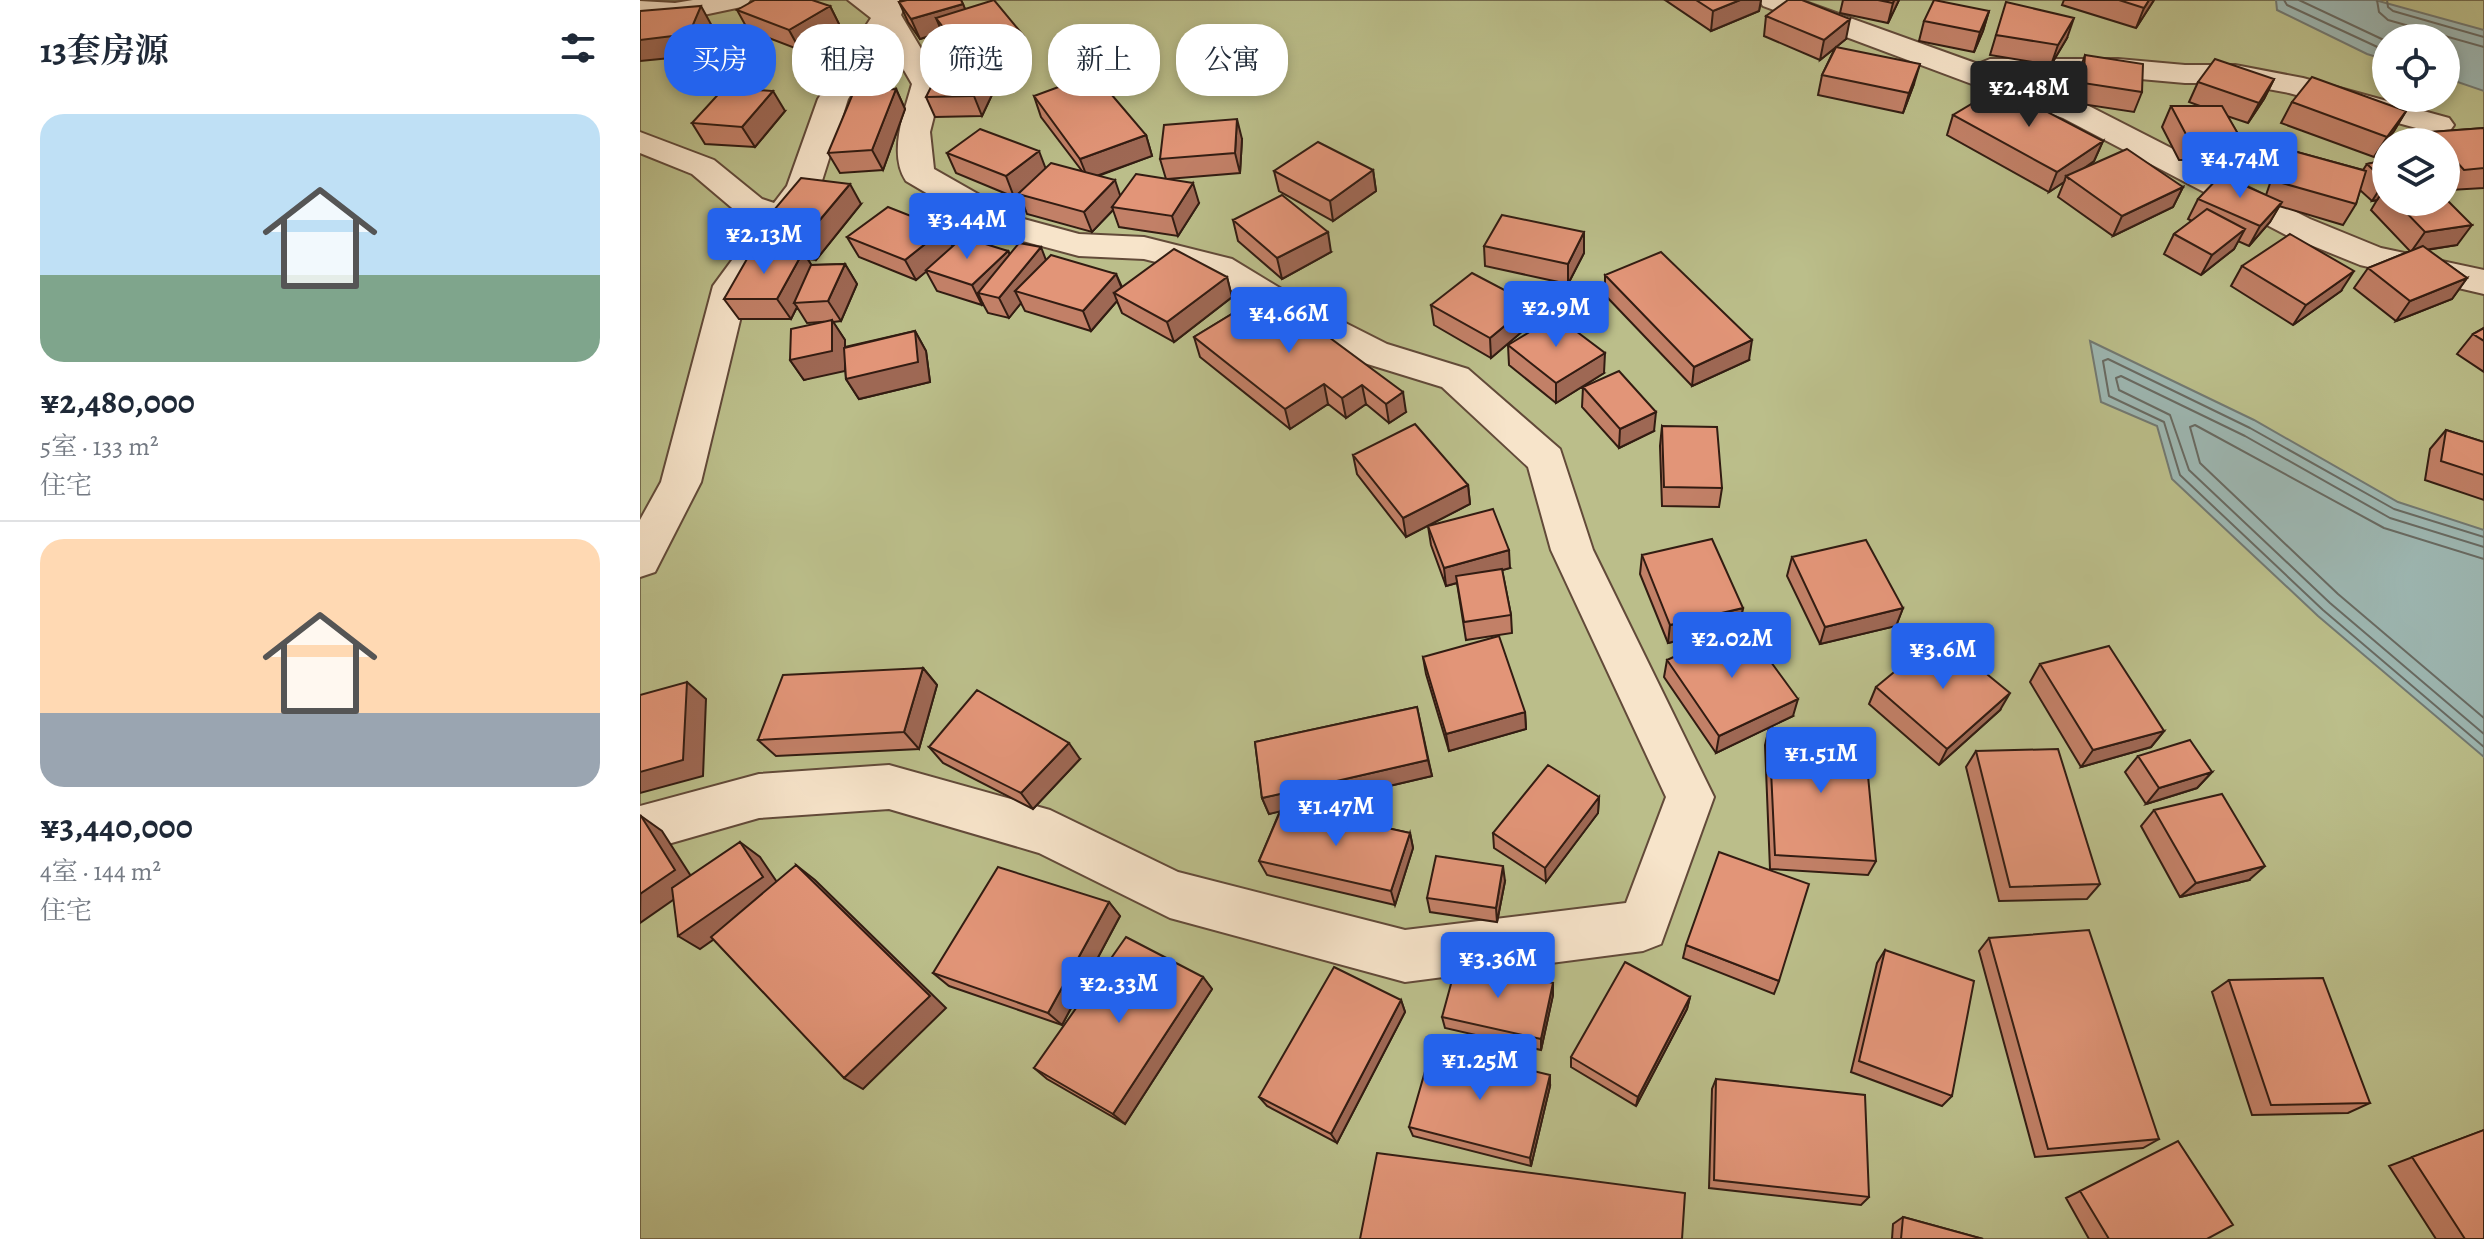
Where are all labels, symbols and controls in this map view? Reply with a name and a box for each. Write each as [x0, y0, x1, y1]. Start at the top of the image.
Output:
chip: 买房 [664, 24, 776, 96]
chip: 租房 [792, 24, 904, 96]
chip: 筛选 [920, 24, 1032, 96]
chip: 新上 [1048, 24, 1160, 96]
chip: 公寓 [1176, 24, 1288, 96]
map controls [2372, 24, 2460, 216]
button: locate [2372, 24, 2460, 112]
icon: filters [556, 26, 600, 70]
text: 13套房源 [40, 27, 169, 74]
pin: ¥2.48M [1964, 61, 2094, 129]
text: ¥2.48M [1988, 69, 2070, 104]
button: layers [2372, 128, 2460, 216]
pin: ¥4.74M [2175, 132, 2305, 200]
text: ¥4.74M [2200, 140, 2280, 175]
icon: home [248, 166, 392, 310]
pin: ¥3.44M [902, 193, 1032, 261]
text: ¥3.44M [927, 201, 1007, 236]
pin: ¥2.13M [699, 208, 829, 276]
text: ¥2.13M [726, 216, 803, 251]
pin: ¥2.9M [1500, 281, 1612, 349]
pin: ¥4.66M [1224, 287, 1354, 355]
text: ¥2.9M [1522, 289, 1590, 324]
text: ¥4.66M [1249, 295, 1329, 330]
text: ¥2,480,000 [40, 378, 195, 425]
text: 5室 · 133 m² [40, 429, 158, 464]
text: 住宅 [40, 468, 92, 503]
icon: home [248, 591, 392, 735]
pin: ¥2.02M [1667, 612, 1797, 680]
text: ¥2.02M [1691, 620, 1773, 655]
pin: ¥3.6M [1887, 623, 1999, 691]
text: ¥3.6M [1909, 631, 1977, 666]
pin: ¥1.51M [1756, 727, 1886, 795]
text: ¥1.51M [1784, 735, 1858, 770]
pin: ¥1.47M [1271, 780, 1401, 848]
text: ¥1.47M [1298, 788, 1374, 823]
text: ¥3,440,000 [40, 803, 193, 850]
text: 4室 · 144 m² [40, 854, 161, 889]
text: 住宅 [40, 893, 92, 928]
pin: ¥3.36M [1433, 932, 1563, 1000]
text: ¥3.36M [1459, 940, 1537, 975]
pin: ¥2.33M [1054, 957, 1184, 1025]
text: ¥2.33M [1080, 965, 1158, 1000]
pin: ¥1.25M [1415, 1034, 1545, 1102]
text: ¥1.25M [1442, 1042, 1518, 1077]

